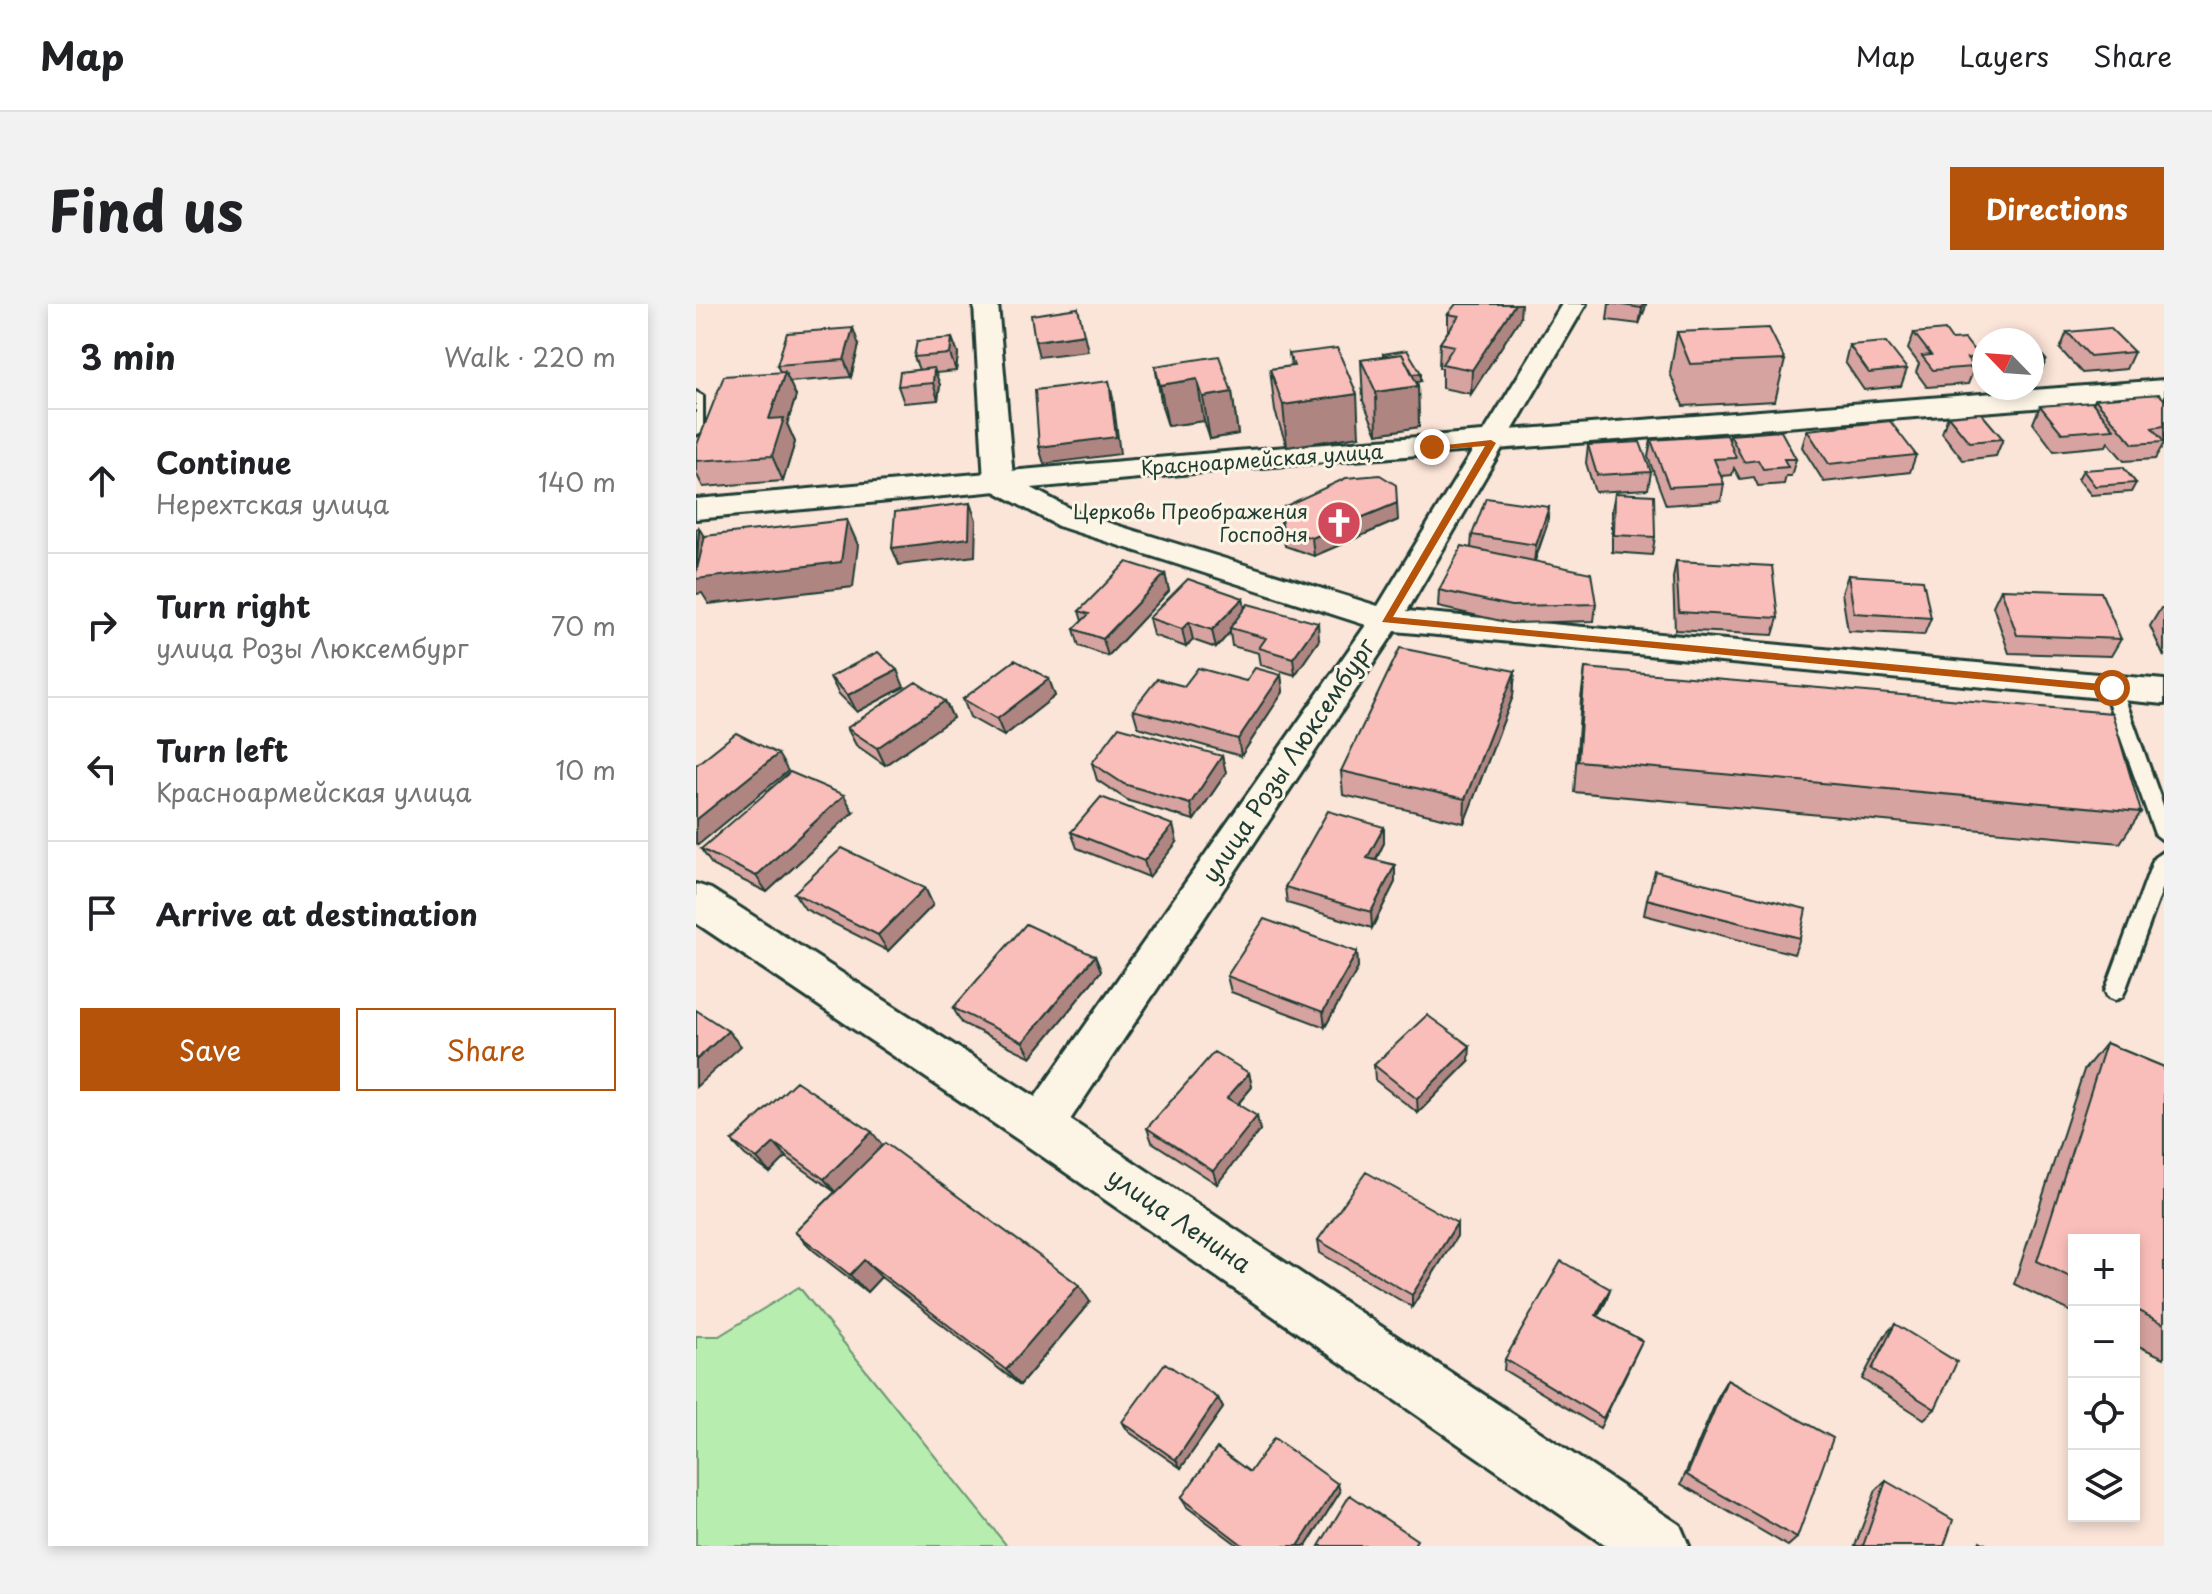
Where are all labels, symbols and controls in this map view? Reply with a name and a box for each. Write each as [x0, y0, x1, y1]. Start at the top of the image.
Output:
text: Map [40, 27, 124, 84]
text: Map [1855, 34, 1915, 77]
text: Layers [1959, 34, 2049, 77]
text: Share [2093, 34, 2172, 77]
text: Find us [48, 166, 244, 251]
button: Directions [1950, 167, 2164, 250]
north arrow [1972, 328, 2044, 400]
text: 3 min [80, 330, 176, 382]
text: Walk · 220 m [444, 337, 616, 376]
route end [1414, 429, 1450, 465]
street label: Красноармейская улица [1140, 436, 1384, 482]
text: Continue [156, 439, 291, 484]
icon: ahead [80, 459, 124, 503]
text: 140 m [538, 462, 616, 501]
text: Нерехтская улица [156, 484, 389, 523]
place label: Церковь Преображения Господня [1073, 496, 1308, 549]
church icon: Церковь Преображения Господня [1315, 499, 1363, 547]
text: Turn right [156, 583, 311, 628]
icon: right [80, 603, 124, 647]
text: 70 m [551, 606, 616, 645]
text: улица Розы Люксембург [156, 628, 468, 667]
street label: улица Розы Люксембург [1192, 630, 1383, 889]
route start [2094, 670, 2130, 706]
text: Turn left [156, 727, 288, 772]
icon: left [80, 747, 124, 791]
text: 10 m [555, 750, 616, 789]
text: Красноармейская улица [156, 772, 471, 811]
icon: arrive [80, 891, 124, 935]
text: Arrive at destination [156, 891, 478, 936]
button: Save [80, 1008, 340, 1091]
button: Share [356, 1008, 616, 1091]
street label: улица Ленина [1101, 1158, 1259, 1281]
map controls [2068, 1234, 2140, 1522]
button: + [2068, 1234, 2140, 1306]
button: − [2068, 1306, 2140, 1378]
button: locate [2068, 1378, 2140, 1450]
button: layers [2068, 1450, 2140, 1522]

